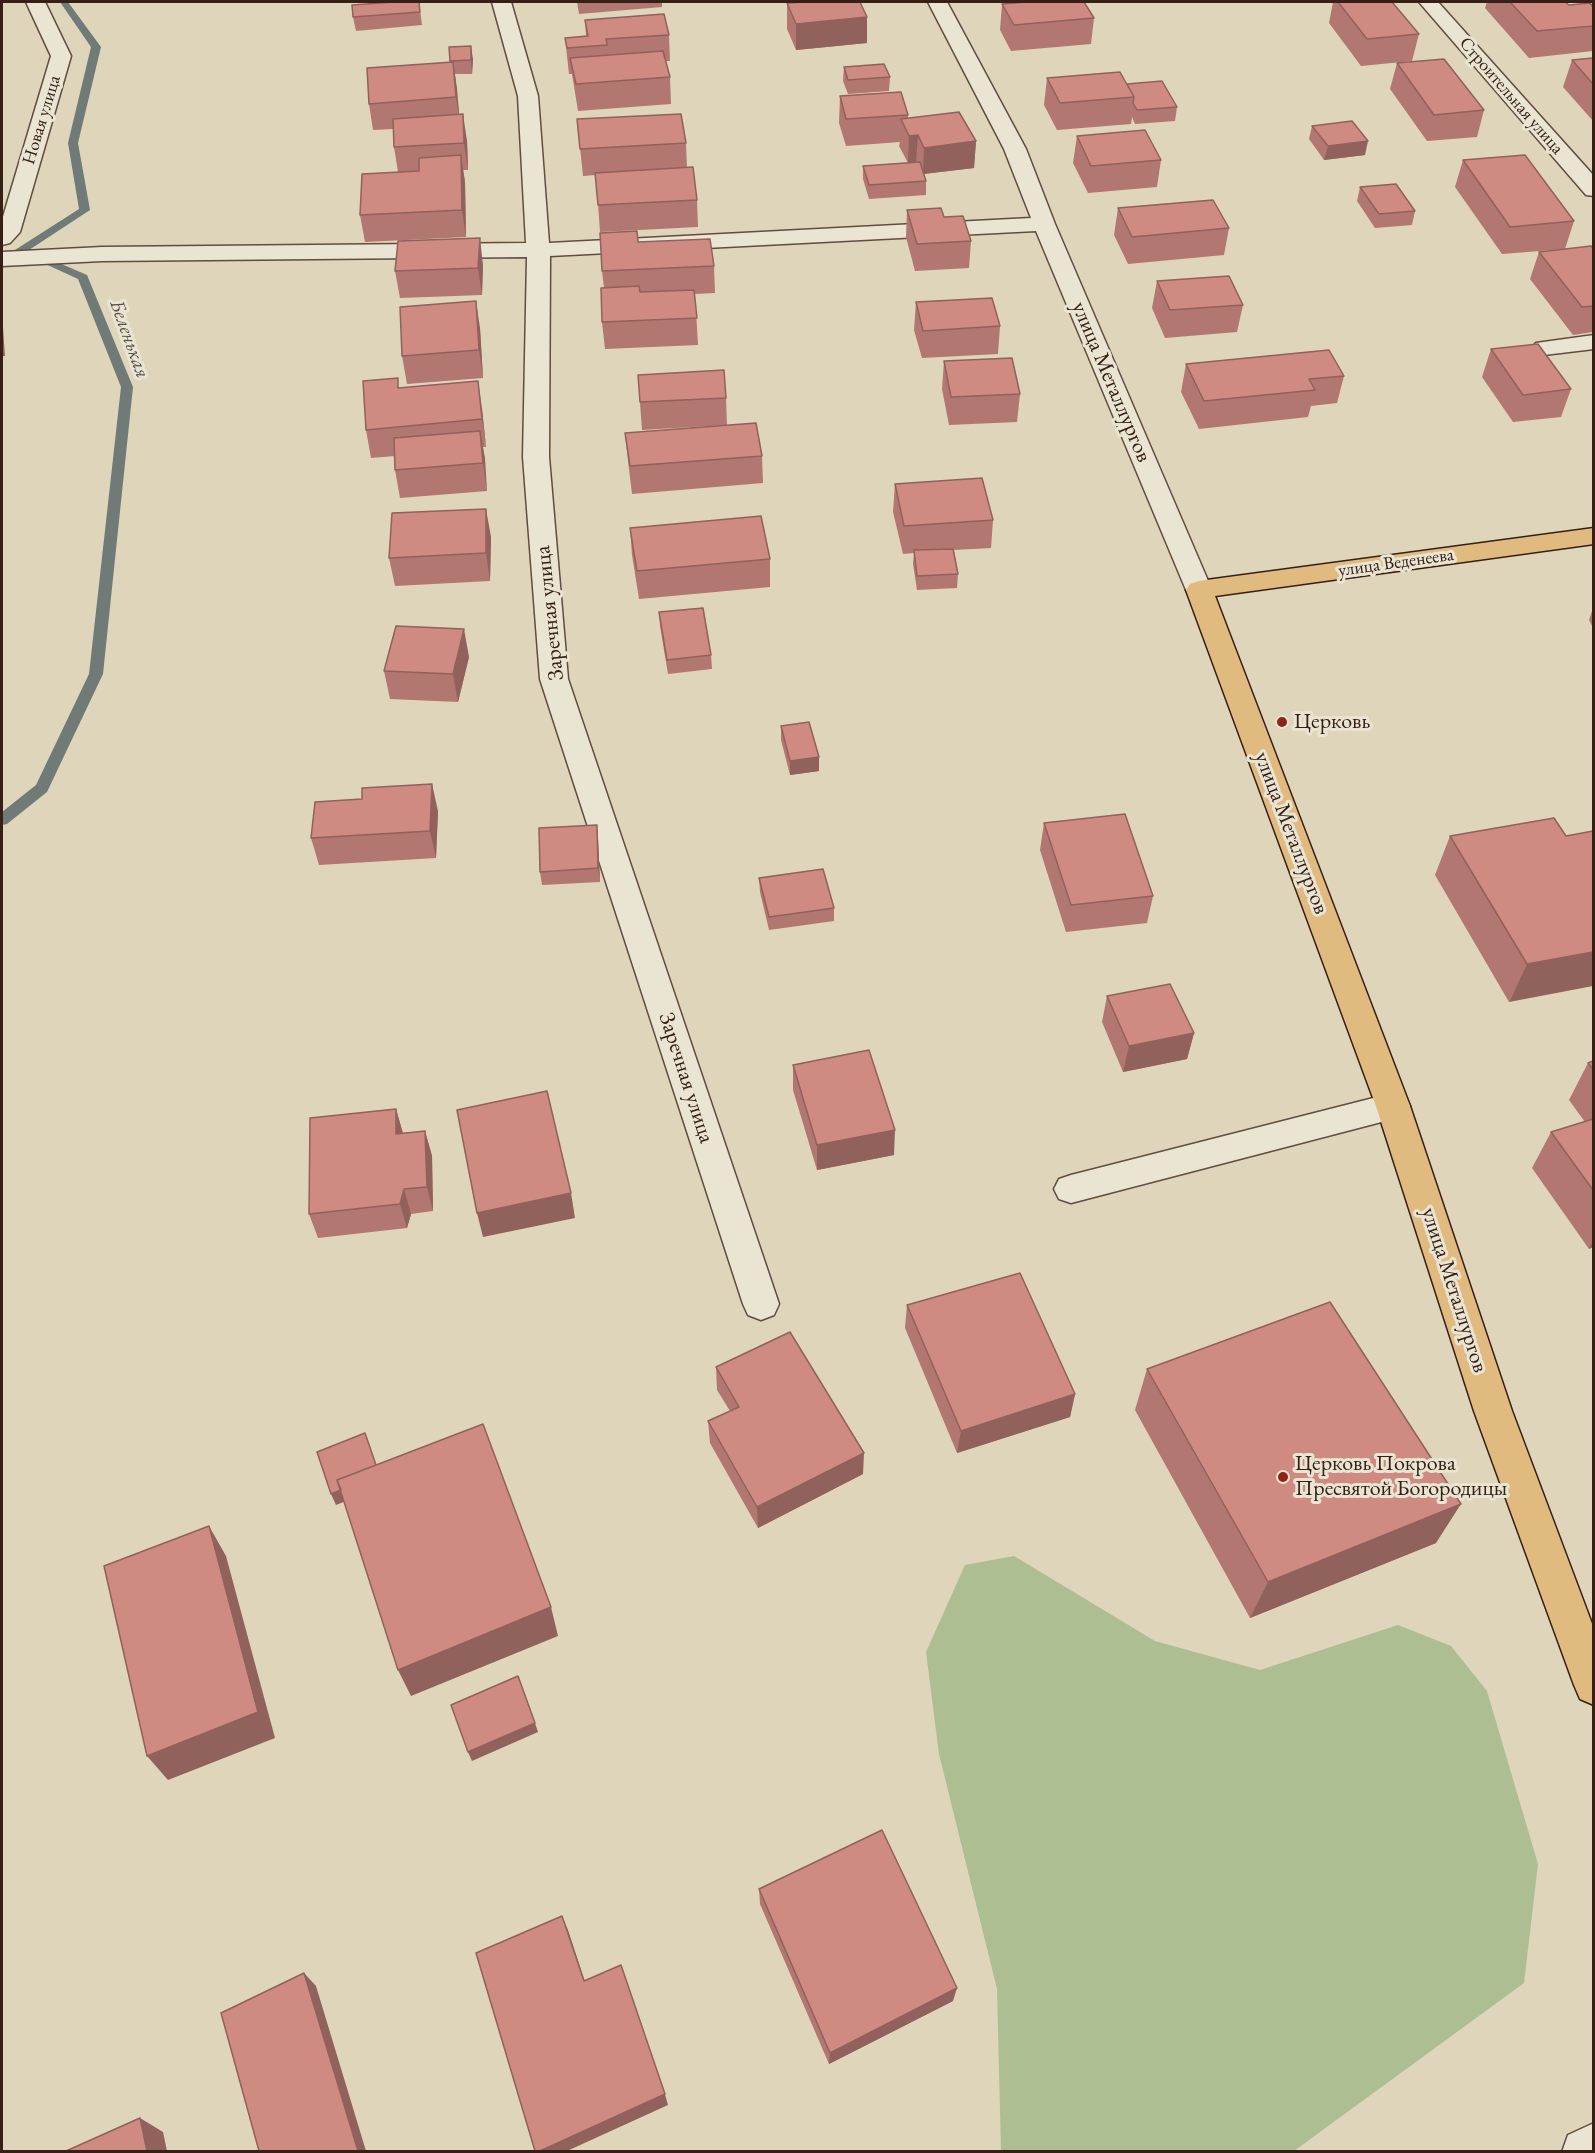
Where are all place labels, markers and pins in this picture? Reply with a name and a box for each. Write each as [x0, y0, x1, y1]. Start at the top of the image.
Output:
place label: Церковь [1294, 709, 1370, 735]
marker: Церковь [1275, 715, 1289, 729]
place label: Церковь Покрова Пресвятой Богородицы [1295, 1451, 1507, 1502]
marker: Церковь Покрова Пресвятой Богородицы [1276, 1470, 1290, 1484]

